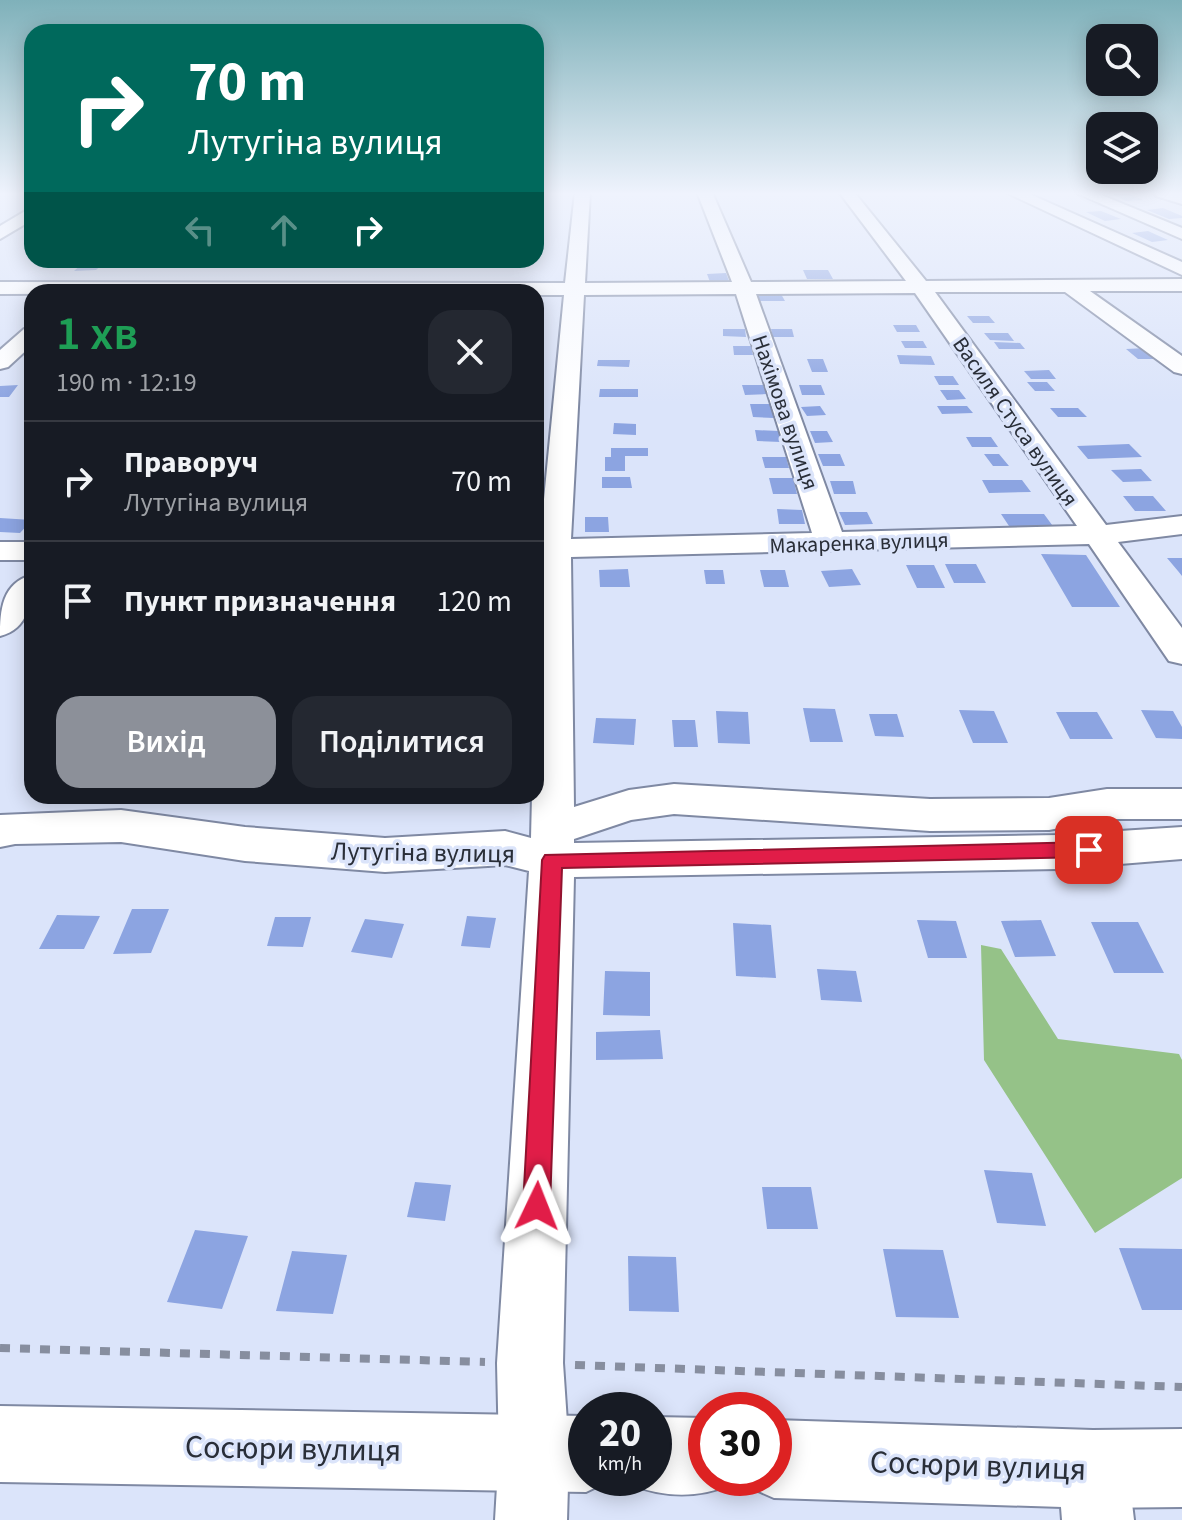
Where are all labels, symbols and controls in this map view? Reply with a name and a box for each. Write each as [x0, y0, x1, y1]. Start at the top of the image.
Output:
map controls [1086, 24, 1158, 184]
button: search [1086, 24, 1158, 96]
text: 70 m [188, 43, 306, 122]
icon: right [56, 56, 160, 160]
button: layers [1086, 112, 1158, 184]
text: Лутугіна вулиця [188, 117, 443, 168]
icon: left [178, 208, 222, 252]
icon: ahead [262, 208, 306, 252]
icon: right [346, 208, 390, 252]
text: 1 хв [56, 300, 138, 368]
button: close [428, 310, 512, 394]
street label: Нахімова вулиця [744, 330, 827, 494]
street label: Василя Стуса вулиця [945, 330, 1086, 513]
text: 190 m · 12:19 [56, 364, 197, 401]
text: Праворуч [124, 441, 258, 484]
icon: right [56, 459, 100, 503]
text: 70 m [451, 460, 512, 503]
text: Лутугіна вулиця [124, 484, 308, 521]
street label: Макаренка вулиця [769, 524, 949, 562]
icon: arrive [56, 579, 100, 623]
text: Пункт призначення [124, 580, 396, 623]
text: 120 m [436, 580, 512, 623]
button: Вихід [56, 696, 276, 788]
button: Поділитися [292, 696, 512, 788]
pin [1055, 816, 1123, 884]
icon: arrive [1067, 828, 1111, 872]
street label: Лутугіна вулиця [331, 832, 515, 873]
position arrow [495, 1164, 579, 1248]
speed limit sign: 30 [688, 1392, 792, 1496]
text: 20 [599, 1405, 641, 1462]
street label: Сосюри вулиця [184, 1424, 402, 1474]
street label: Сосюри вулиця [869, 1439, 1087, 1493]
text: km/h [598, 1450, 642, 1478]

